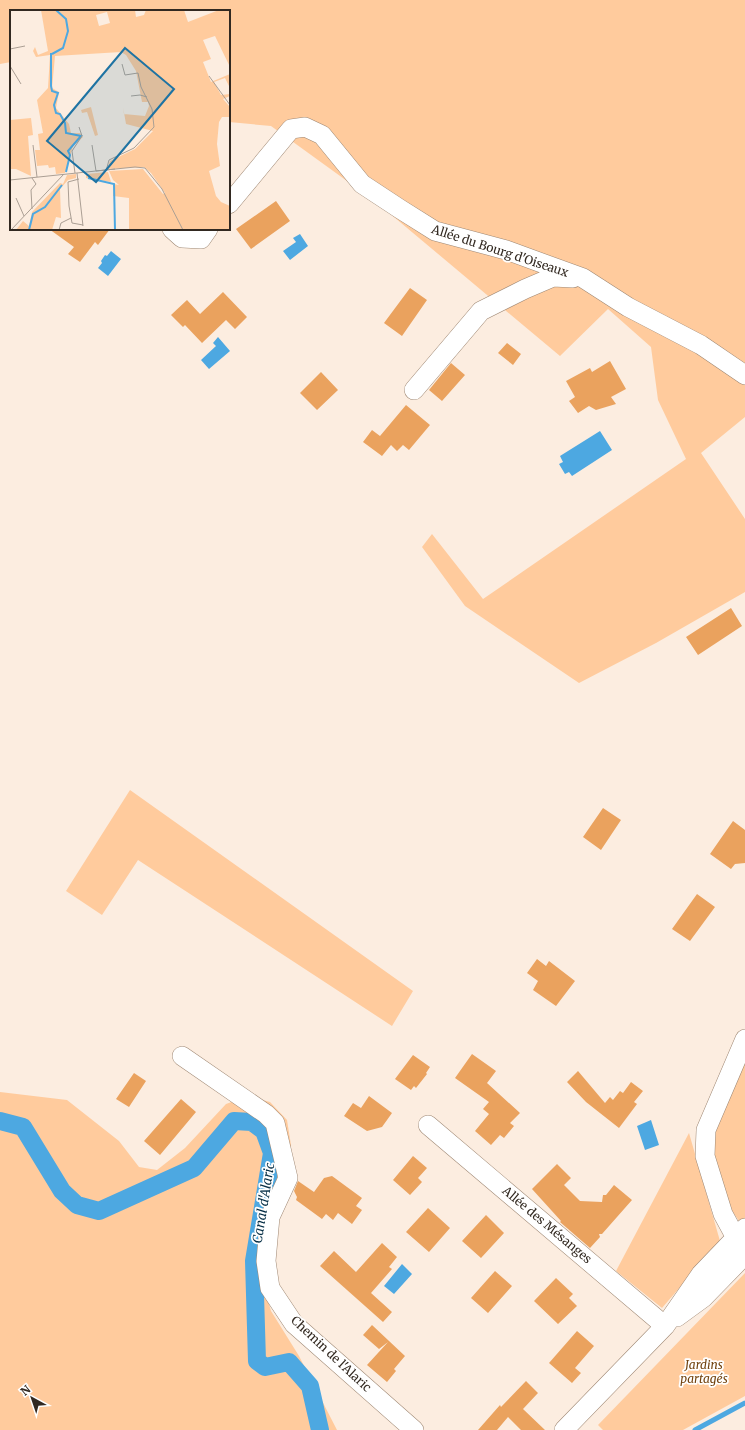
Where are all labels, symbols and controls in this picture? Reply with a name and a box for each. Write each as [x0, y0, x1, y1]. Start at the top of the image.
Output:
inset map [10, 10, 230, 230]
street label: Allée du Bourg d'Oiseaux [429, 221, 571, 280]
water label: Canal d'Alaric [249, 1161, 278, 1245]
street label: Allée des Mésanges [499, 1182, 595, 1266]
street label: Chemin de l'Alaric [288, 1313, 375, 1395]
park label: Jardins partagés [680, 1357, 728, 1386]
north arrow [12, 1378, 52, 1418]
text: N [18, 1382, 34, 1398]

